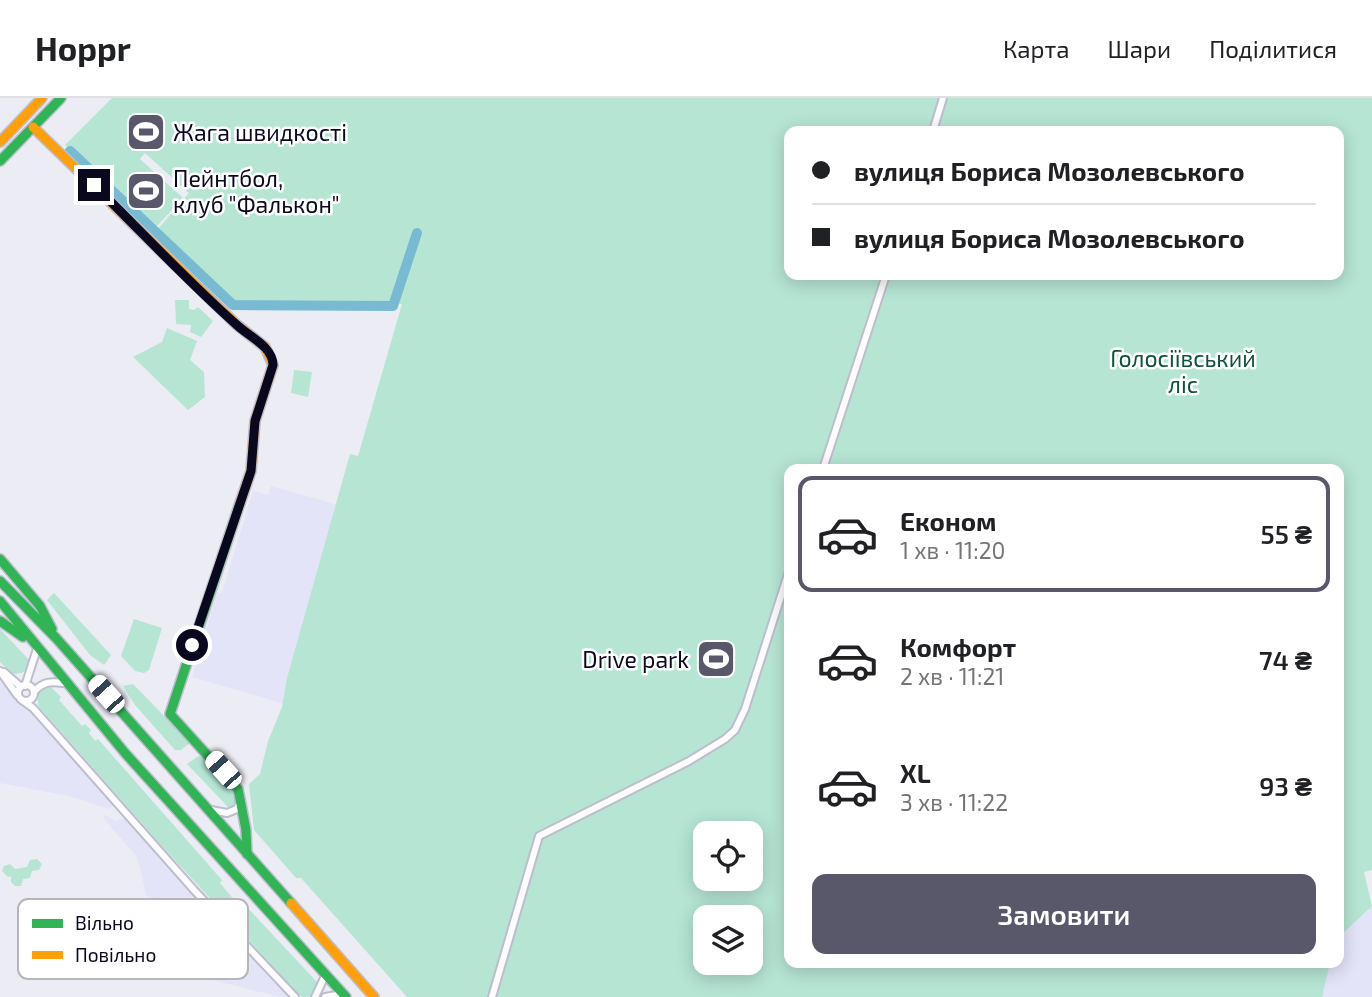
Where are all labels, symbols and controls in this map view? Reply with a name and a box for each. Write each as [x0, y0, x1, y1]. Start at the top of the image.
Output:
text: Hoppr [35, 28, 131, 68]
text: Карта [1003, 34, 1070, 63]
text: Шари [1108, 34, 1171, 63]
text: Поділитися [1209, 34, 1337, 63]
sports icon: Жага швидкості [125, 111, 167, 153]
place label: Жага швидкості [173, 118, 347, 146]
text: вулиця Бориса Мозолевського [854, 155, 1245, 186]
place label: Пейнтбол, клуб "Фалькон" [173, 164, 340, 219]
route end [78, 169, 110, 201]
sports icon: Пейнтбол, клуб "Фалькон" [125, 170, 167, 212]
text: вулиця Бориса Мозолевського [854, 222, 1245, 253]
park label: Голосіївський ліс [1110, 344, 1256, 398]
icon: car [816, 503, 879, 566]
text: Економ [900, 505, 997, 536]
text: 55 ₴ [1261, 518, 1312, 549]
text: 1 хв · 11:20 [900, 536, 1005, 564]
route start [176, 629, 208, 661]
icon: car [816, 629, 879, 692]
text: Комфорт [900, 631, 1016, 662]
sports icon: Drive park [695, 638, 737, 680]
text: 74 ₴ [1259, 644, 1312, 675]
place label: Drive park [582, 645, 689, 673]
text: 2 хв · 11:21 [900, 662, 1005, 690]
car [85, 671, 128, 717]
car [202, 747, 245, 793]
icon: car [816, 755, 879, 818]
text: XL [900, 757, 931, 788]
text: 93 ₴ [1259, 770, 1312, 801]
text: 3 хв · 11:22 [900, 788, 1008, 816]
map controls [693, 821, 763, 975]
button: locate [693, 821, 763, 891]
button: Замовити [812, 874, 1316, 954]
legend [18, 899, 248, 979]
button: layers [693, 905, 763, 975]
text: Вільно [75, 911, 134, 934]
text: Повільно [75, 943, 156, 966]

